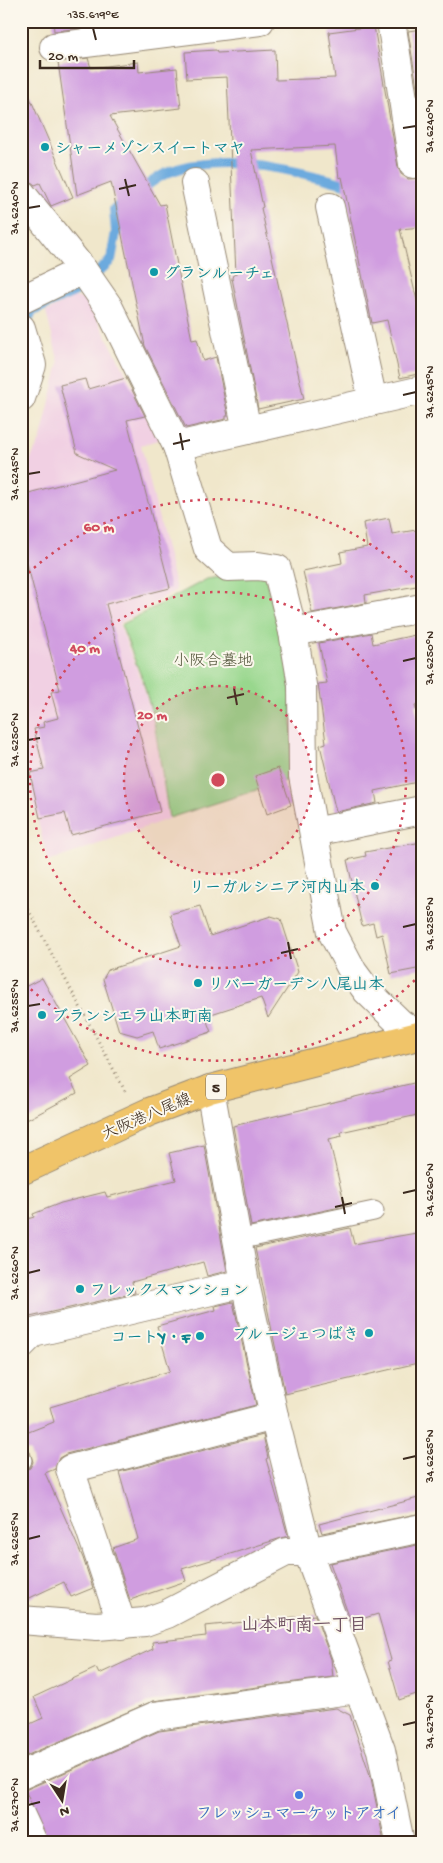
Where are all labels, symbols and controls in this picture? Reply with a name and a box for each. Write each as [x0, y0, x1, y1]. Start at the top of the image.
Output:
text: 135.619°E [67, 9, 119, 23]
scale bar [40, 38, 134, 70]
text: 20 m [48, 48, 78, 66]
text: 34.6240°N [424, 99, 438, 154]
place label: シャーメゾンスイートマヤ [55, 139, 245, 160]
marker: シャーメゾンスイートマヤ [39, 141, 51, 153]
text: 34.6240°N [9, 181, 23, 236]
place label: グランルーチェ [164, 264, 274, 285]
marker: グランルーチェ [148, 266, 160, 278]
text: 34.6245°N [424, 365, 438, 419]
text: 34.6245°N [9, 447, 23, 501]
text: 60 m [84, 519, 115, 537]
text: 34.6250°N [424, 631, 438, 686]
text: 40 m [69, 640, 100, 658]
park label: 小阪合墓地 [173, 652, 253, 672]
text: 20 m [137, 707, 167, 725]
text: 34.6250°N [9, 713, 23, 768]
centre of rings [209, 771, 227, 789]
place label: リーガルシニア河内山本 [189, 878, 365, 899]
marker: リーガルシニア河内山本 [369, 880, 381, 892]
text: 34.6255°N [424, 897, 438, 952]
place label: リバーガーデン八尾山本 [208, 975, 384, 996]
marker: リバーガーデン八尾山本 [192, 977, 204, 989]
text: 34.6255°N [9, 979, 23, 1034]
place label: ブランシエラ山本町南 [52, 1007, 213, 1028]
marker: ブランシエラ山本町南 [36, 1009, 48, 1021]
road number: 5 [206, 1074, 226, 1100]
street label: 大阪港八尾線 [99, 1089, 195, 1146]
text: 34.6260°N [424, 1163, 438, 1218]
text: 34.6260°N [9, 1246, 23, 1301]
marker: フレックスマンション [74, 1283, 86, 1295]
place label: フレックスマンション [90, 1283, 249, 1302]
place label: ブルージェつばき [232, 1326, 359, 1346]
marker: ブルージェつばき [363, 1327, 375, 1339]
place label: コートY・F [110, 1330, 192, 1349]
marker: コートY・F [194, 1330, 206, 1342]
text: 34.6265°N [424, 1429, 438, 1484]
text: 34.6265°N [9, 1512, 23, 1567]
district label: 山本町南一丁目 [241, 1615, 367, 1637]
text: 34.6270°N [424, 1695, 438, 1750]
north arrow [38, 1776, 88, 1826]
text: 34.6270°N [9, 1778, 23, 1833]
marker: フレッシュマーケットアオイ [293, 1789, 305, 1801]
text: N [58, 1801, 70, 1820]
place label: フレッシュマーケットアオイ [196, 1806, 402, 1825]

